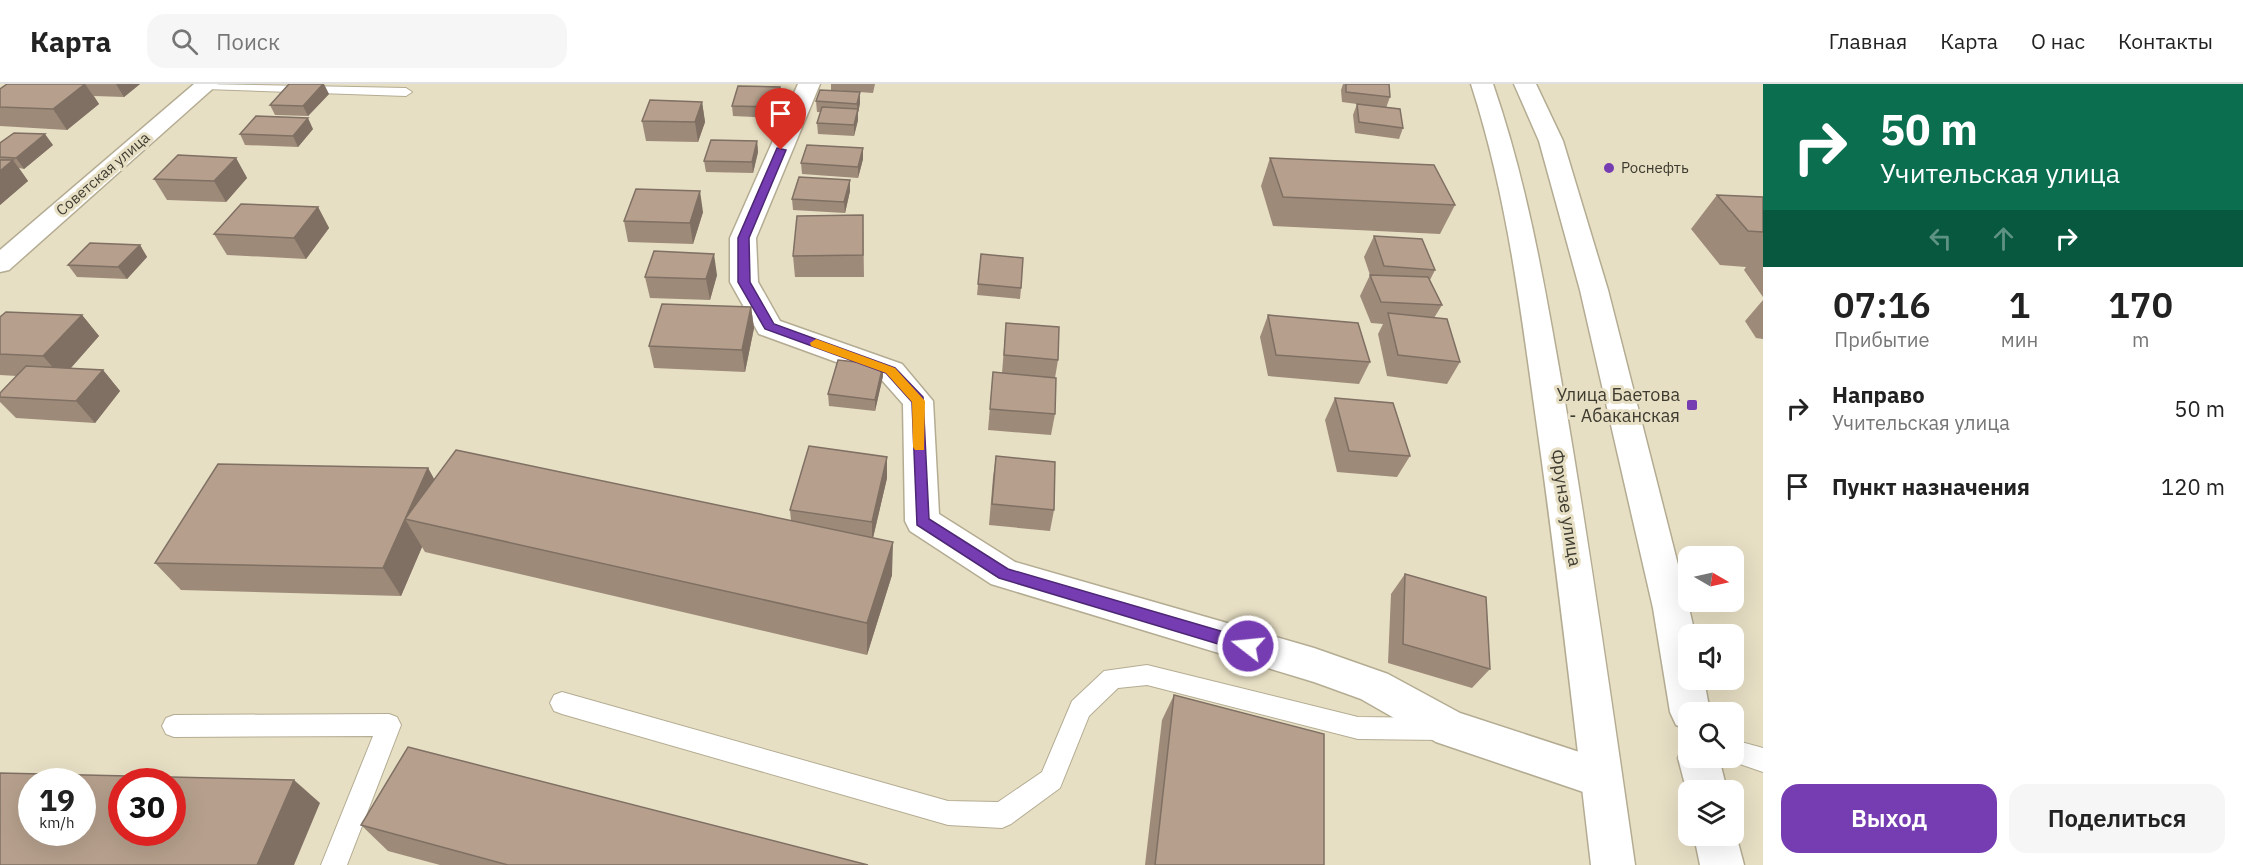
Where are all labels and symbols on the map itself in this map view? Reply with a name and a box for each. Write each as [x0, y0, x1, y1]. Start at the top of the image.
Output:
pin [755, 88, 806, 150]
street label: Советская улица [52, 128, 153, 219]
place label: Роснефть [1621, 158, 1689, 177]
marker: Роснефть [1602, 161, 1616, 175]
place label: Улица Баетова - Абаканская [1556, 383, 1680, 427]
marker: Улица Баетова - Абаканская [1685, 398, 1699, 412]
street label: Фрунзе улица [1546, 448, 1587, 568]
north arrow [1678, 546, 1744, 612]
position arrow [1216, 614, 1280, 678]
speed limit sign: 30 [108, 768, 186, 846]

